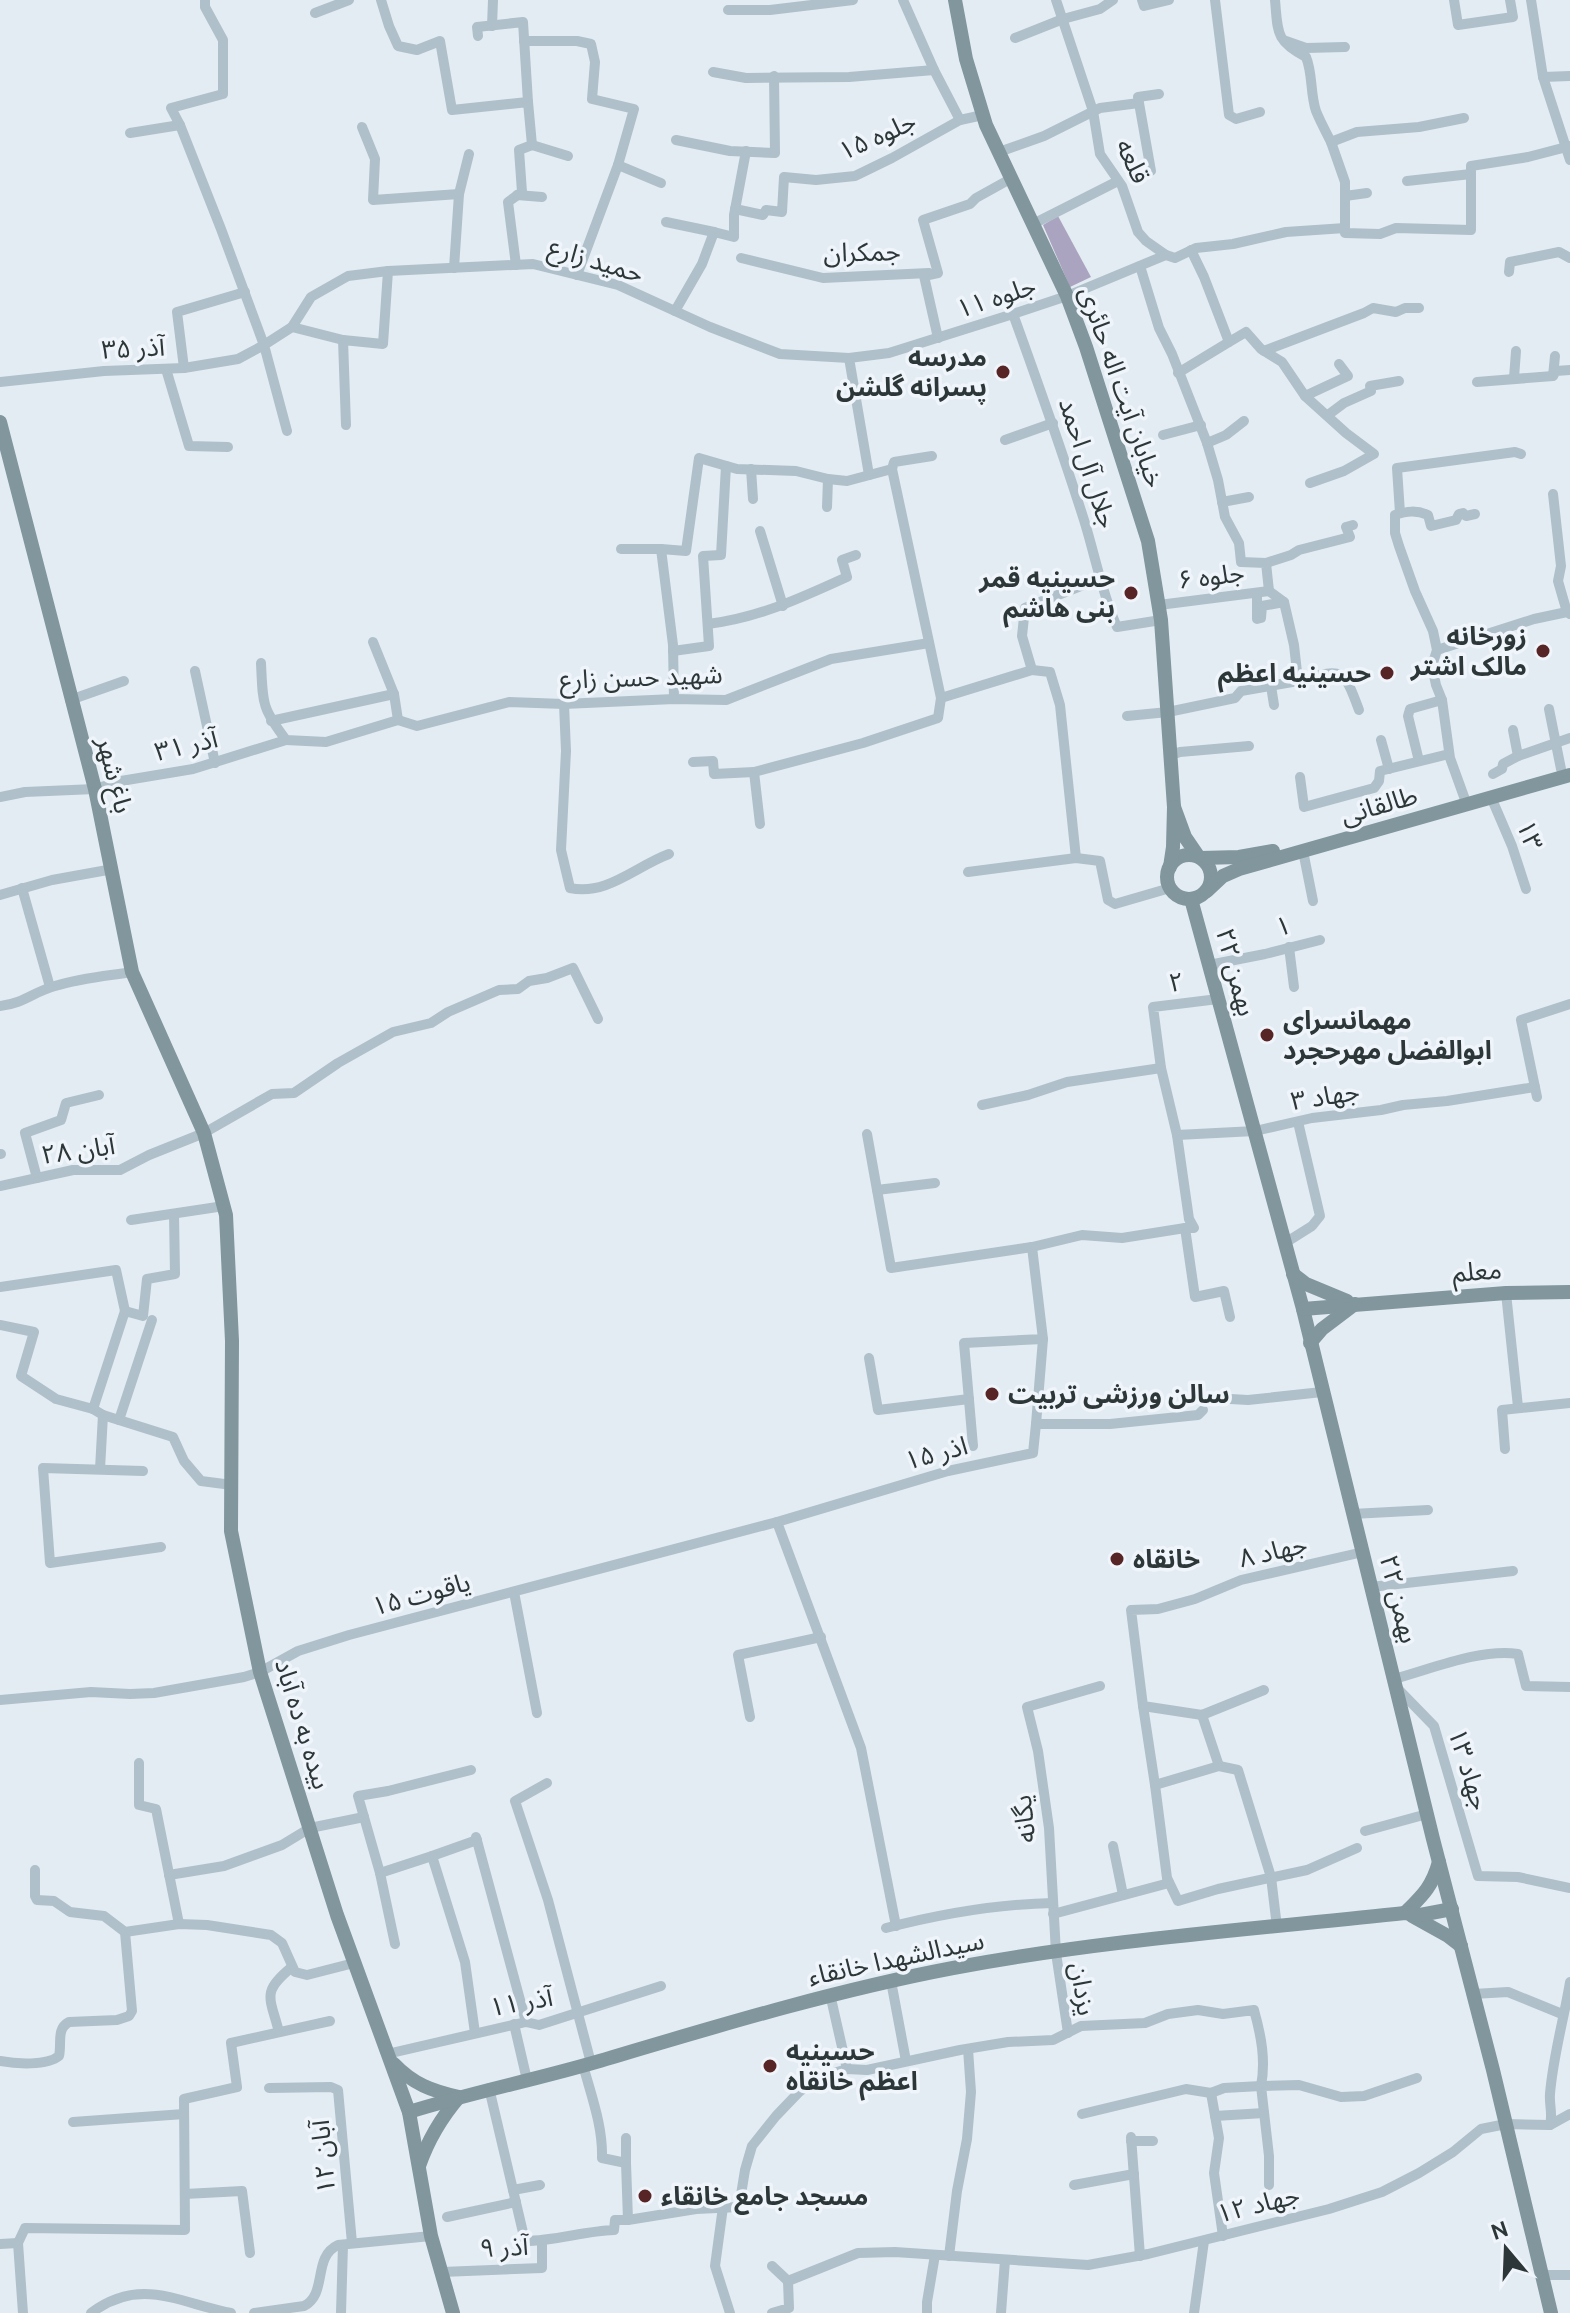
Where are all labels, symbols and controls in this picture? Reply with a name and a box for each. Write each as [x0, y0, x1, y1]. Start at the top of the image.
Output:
street label: جلوه ۱۵ [834, 106, 920, 166]
street label: قلعه [1111, 134, 1156, 188]
street label: حمید زارع [544, 231, 647, 292]
street label: جمکران [823, 236, 901, 268]
street label: جلوه ۱۱ [953, 270, 1039, 324]
street label: خیابان آیت اله حائری [1074, 283, 1170, 491]
street label: آذر ۳۵ [100, 331, 167, 365]
place label: مدرسه پسرانه گلشن [836, 342, 987, 405]
marker: مدرسه پسرانه گلشن [994, 363, 1012, 381]
street label: جلال آل احمد [1053, 394, 1123, 532]
street label: جلوه ۶ [1176, 557, 1246, 595]
place label: حسینیه قمر بنی هاشم [978, 563, 1115, 628]
marker: حسینیه قمر بنی هاشم [1122, 584, 1140, 602]
place label: زورخانه مالک اشتر [1410, 621, 1527, 681]
marker: زورخانه مالک اشتر [1534, 642, 1552, 660]
place label: حسینیه اعظم [1218, 658, 1371, 693]
street label: شهید حسن زارع [559, 659, 723, 699]
marker: حسینیه اعظم [1378, 664, 1396, 682]
street label: آذر ۳۱ [152, 723, 222, 767]
street label: باغ شهر [87, 733, 139, 817]
street label: طالقانی [1337, 780, 1421, 830]
street label: ۱۳ [1512, 816, 1549, 854]
street label: ۱ [1272, 910, 1294, 941]
street label: ۲۲ بهمن [1210, 925, 1262, 1019]
street label: ۲ [1167, 966, 1185, 997]
place label: مهمانسرای ابوالفضل مهرحجرد [1283, 1005, 1492, 1065]
marker: مهمانسرای ابوالفضل مهرحجرد [1258, 1026, 1276, 1044]
street label: جهاد ۳ [1288, 1076, 1362, 1116]
street label: آبان ۲۸ [39, 1130, 118, 1170]
street label: معلم [1451, 1254, 1503, 1293]
place label: سالن ورزشی تربیت [1008, 1379, 1230, 1409]
marker: سالن ورزشی تربیت [983, 1385, 1001, 1403]
street label: اذر ۱۵ [901, 1430, 971, 1476]
street label: جهاد ۸ [1236, 1529, 1310, 1573]
place label: خانقاه [1133, 1544, 1200, 1573]
marker: خانقاه [1108, 1550, 1126, 1568]
street label: ۲۲ بهمن [1374, 1552, 1424, 1646]
street label: یاقوت ۱۵ [368, 1566, 474, 1622]
street label: بیده به ده آباد [270, 1655, 337, 1792]
street label: جهاد ۱۳ [1442, 1724, 1496, 1814]
street label: یگانه [1007, 1794, 1041, 1845]
street label: سیدالشهدا خانقاء [805, 1925, 987, 1991]
street label: یزدان [1064, 1960, 1102, 2018]
street label: آذر ۱۱ [487, 1981, 556, 2022]
place label: حسینیه اعظم خانقاه [786, 2036, 918, 2101]
marker: حسینیه اعظم خانقاه [761, 2057, 779, 2075]
street label: آبان ۱۲ [305, 2117, 341, 2195]
street label: جهاد ۱۲ [1214, 2179, 1302, 2229]
place label: مسجد جامع خانقاء [661, 2181, 868, 2215]
marker: مسجد جامع خانقاء [636, 2187, 654, 2205]
north arrow [1466, 2209, 1546, 2289]
text: N [1487, 2215, 1511, 2244]
street label: آذر ۹ [479, 2231, 531, 2263]

